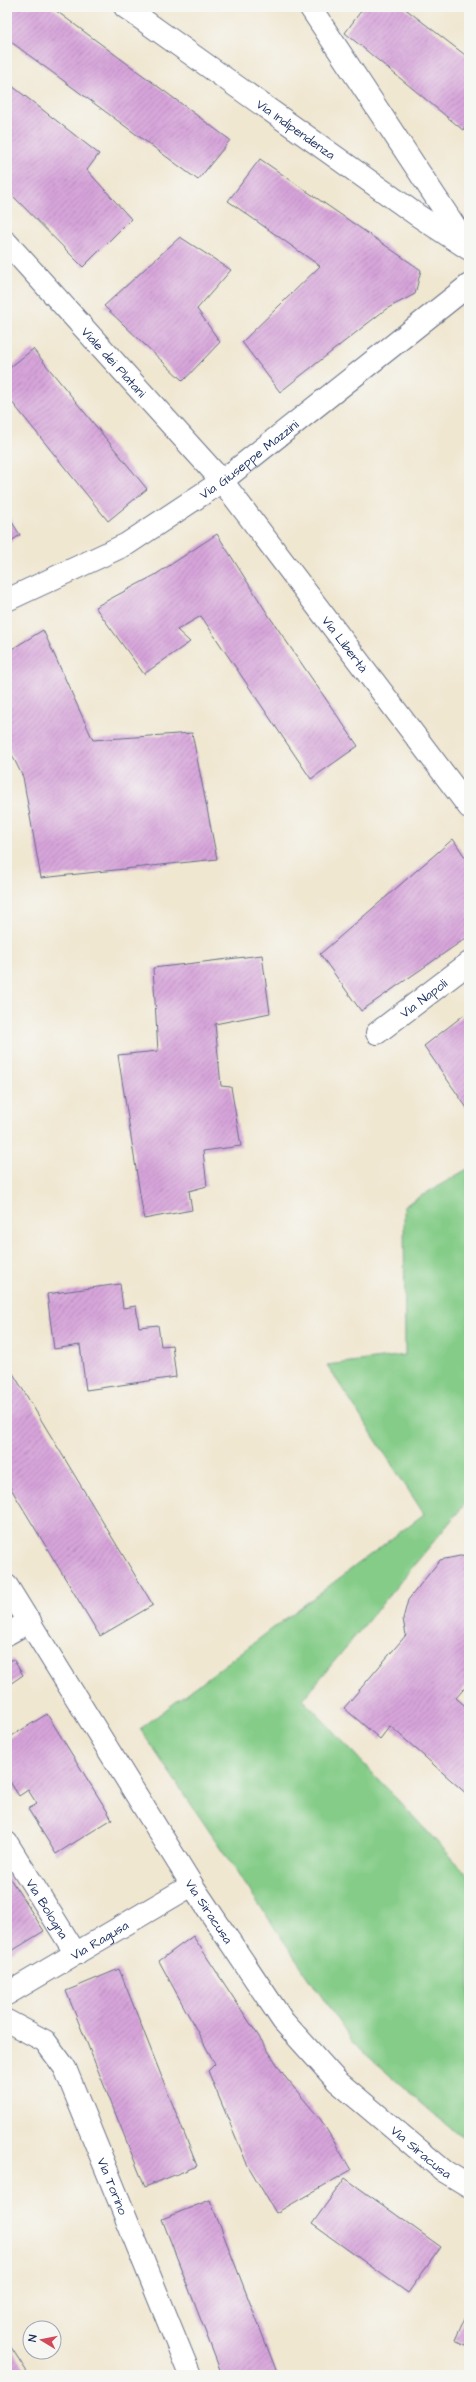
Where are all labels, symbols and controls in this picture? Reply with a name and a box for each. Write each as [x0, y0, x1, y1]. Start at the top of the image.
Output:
street label: Via Indipendenza [252, 95, 339, 164]
street label: Viale dei Platani [77, 323, 150, 402]
street label: Via Giuseppe Mazzini [196, 416, 303, 504]
street label: Via Libertà [317, 613, 372, 677]
street label: Via Napoli [396, 975, 451, 1023]
street label: Via Bologna [21, 1875, 73, 1943]
street label: Via Siracusa [181, 1876, 237, 1948]
street label: Via Ragusa [67, 1916, 132, 1965]
street label: Via Siracusa [386, 2122, 455, 2184]
street label: Via Torino [92, 2155, 132, 2218]
north arrow [22, 2320, 62, 2360]
text: N [25, 2334, 41, 2343]

